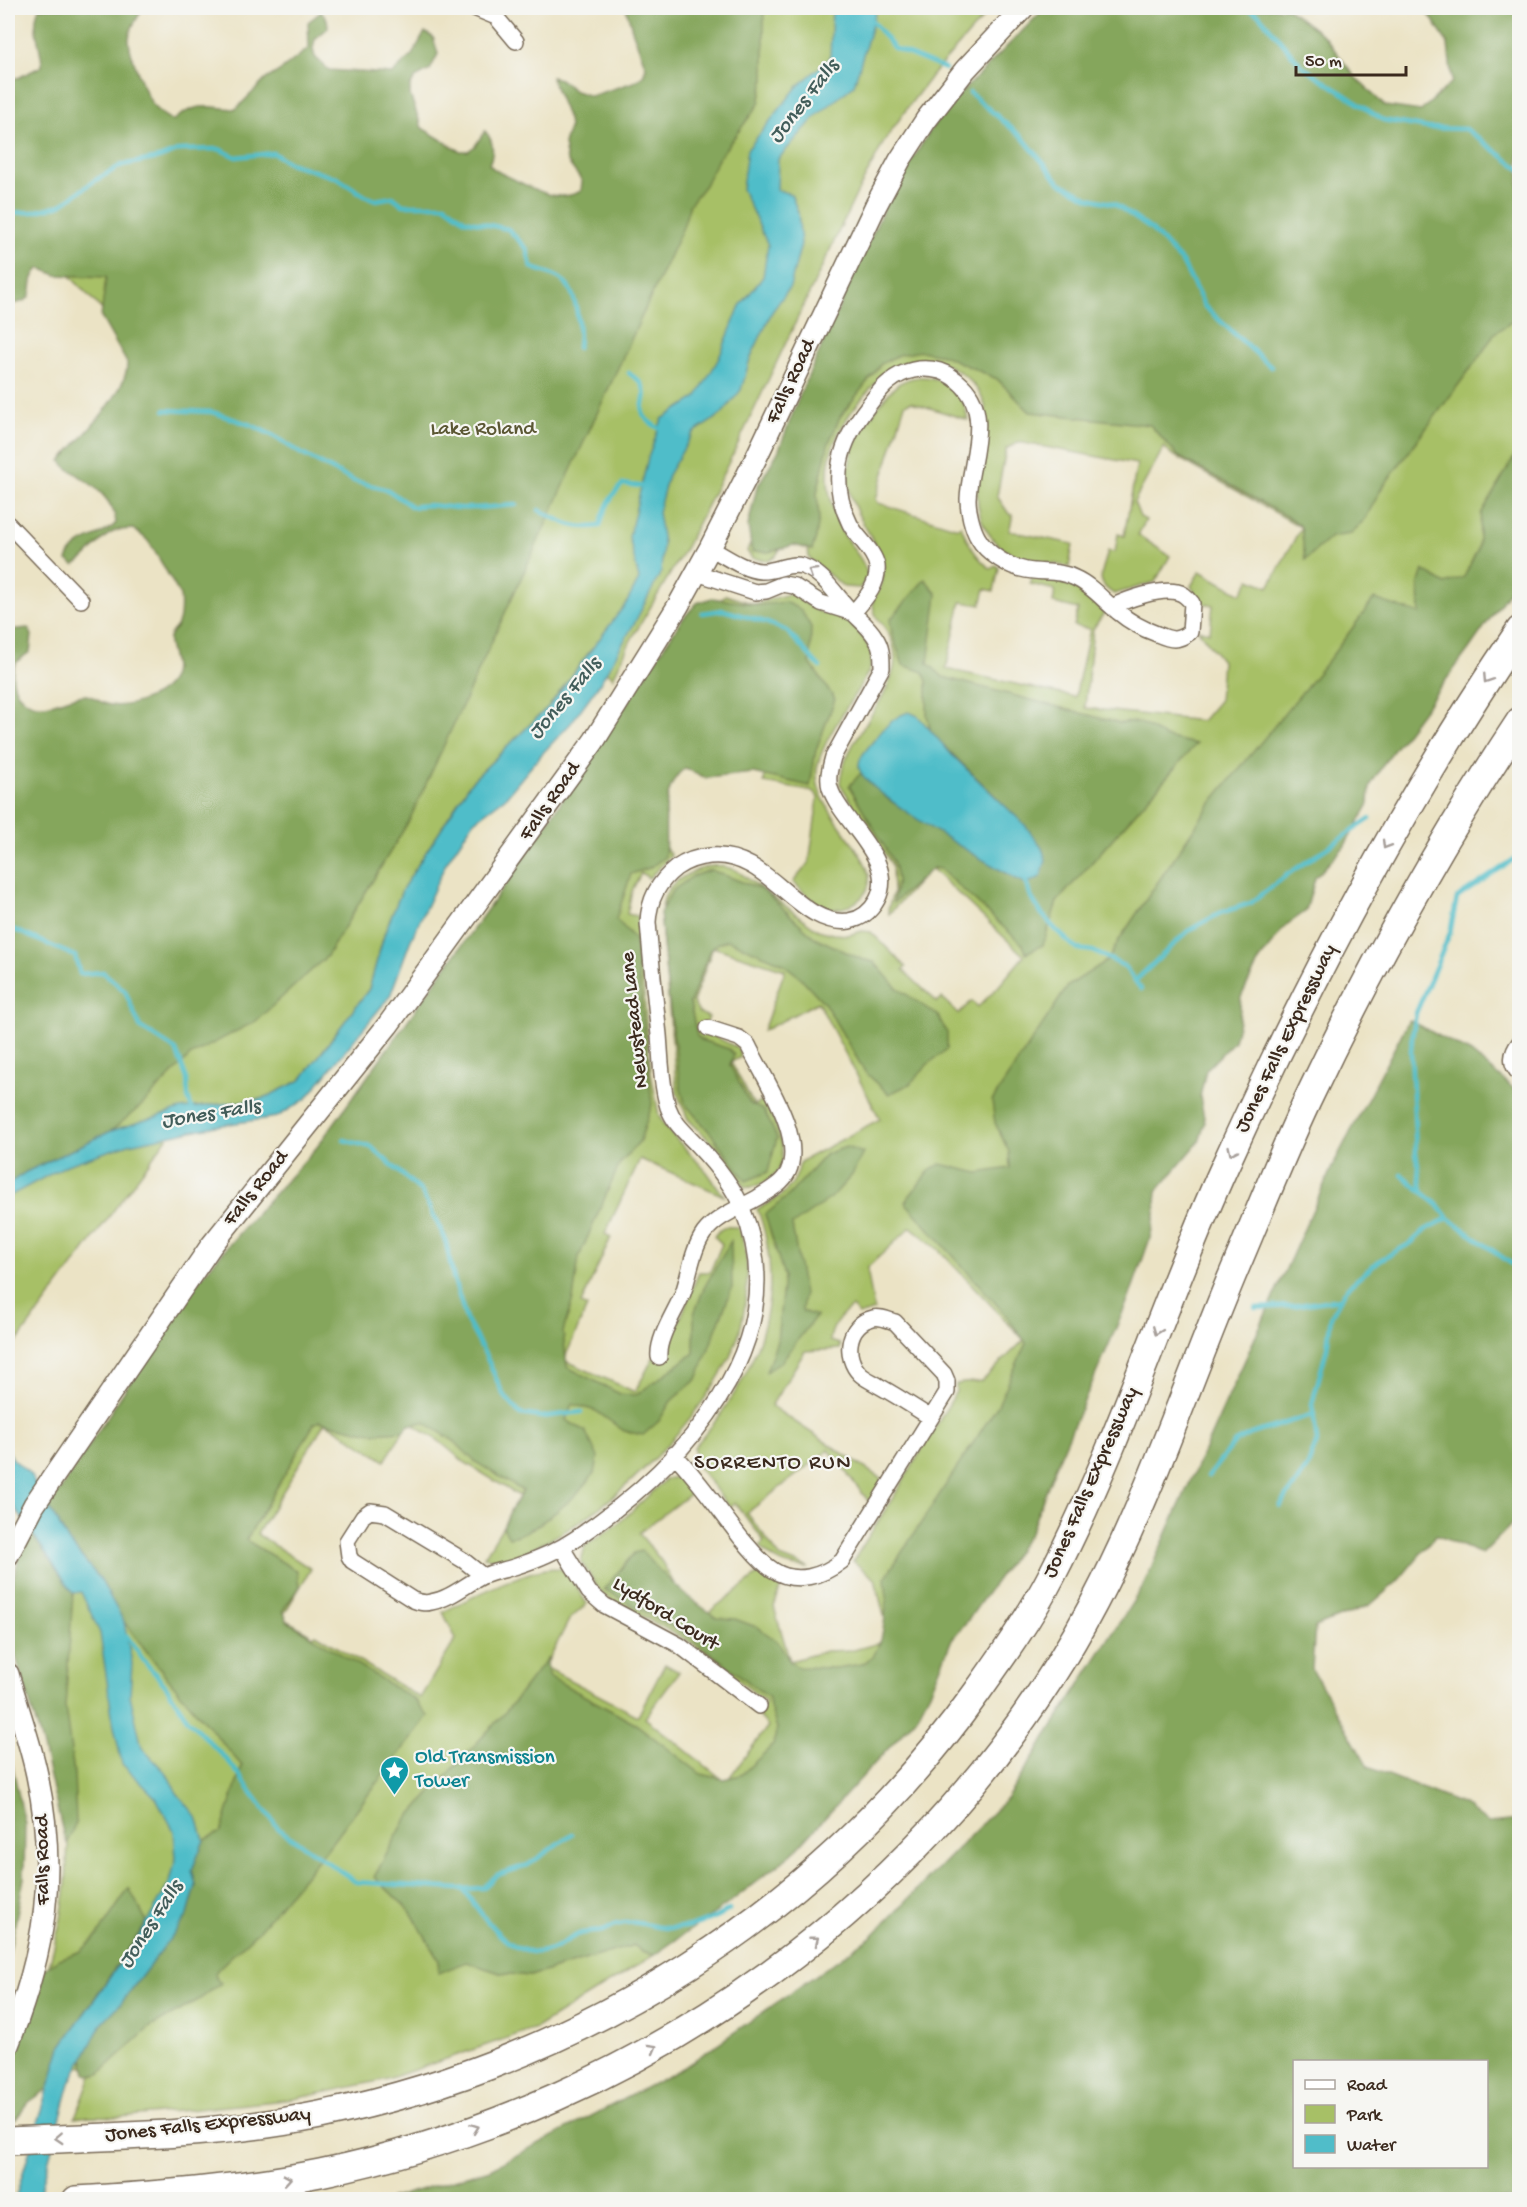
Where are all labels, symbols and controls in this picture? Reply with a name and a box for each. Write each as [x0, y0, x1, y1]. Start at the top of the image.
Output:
scale bar [1296, 39, 1406, 77]
text: 50 m [1305, 52, 1342, 73]
water label: Jones Falls [764, 53, 847, 149]
street label: Falls Road [761, 334, 823, 429]
park label: Lake Roland [431, 418, 537, 443]
one-way arrow [807, 568, 818, 579]
water label: Jones Falls [524, 651, 609, 745]
one-way arrow [1483, 673, 1495, 683]
street label: Falls Road [514, 756, 588, 847]
one-way arrow [1382, 839, 1393, 849]
street label: Jones Falls Expressway [1231, 941, 1343, 1137]
street label: Newstead Lane [616, 949, 656, 1089]
water label: Jones Falls [160, 1094, 264, 1136]
one-way arrow [1227, 1144, 1239, 1155]
street label: Falls Road [218, 1145, 296, 1233]
one-way arrow [1152, 1324, 1164, 1335]
street label: Jones Falls Expressway [1039, 1384, 1145, 1582]
district label: SORRENTO RUN [694, 1451, 852, 1477]
street label: Lydford Court [607, 1572, 725, 1659]
place label: Old Transmission Tower [414, 1746, 555, 1795]
place icon: Old Transmission Tower [378, 1754, 410, 1796]
street label: Falls Road [31, 1813, 57, 1906]
water label: Jones Falls [114, 1875, 191, 1974]
one-way arrow [808, 1936, 819, 1947]
one-way arrow [646, 2044, 657, 2055]
legend [1293, 2060, 1488, 2168]
text: Road [1347, 2076, 1388, 2097]
street label: Jones Falls Expressway [104, 2103, 312, 2149]
text: Park [1346, 2106, 1383, 2127]
one-way arrow [469, 2123, 480, 2135]
one-way arrow [54, 2132, 63, 2145]
text: Water [1347, 2136, 1397, 2157]
one-way arrow [283, 2173, 292, 2185]

